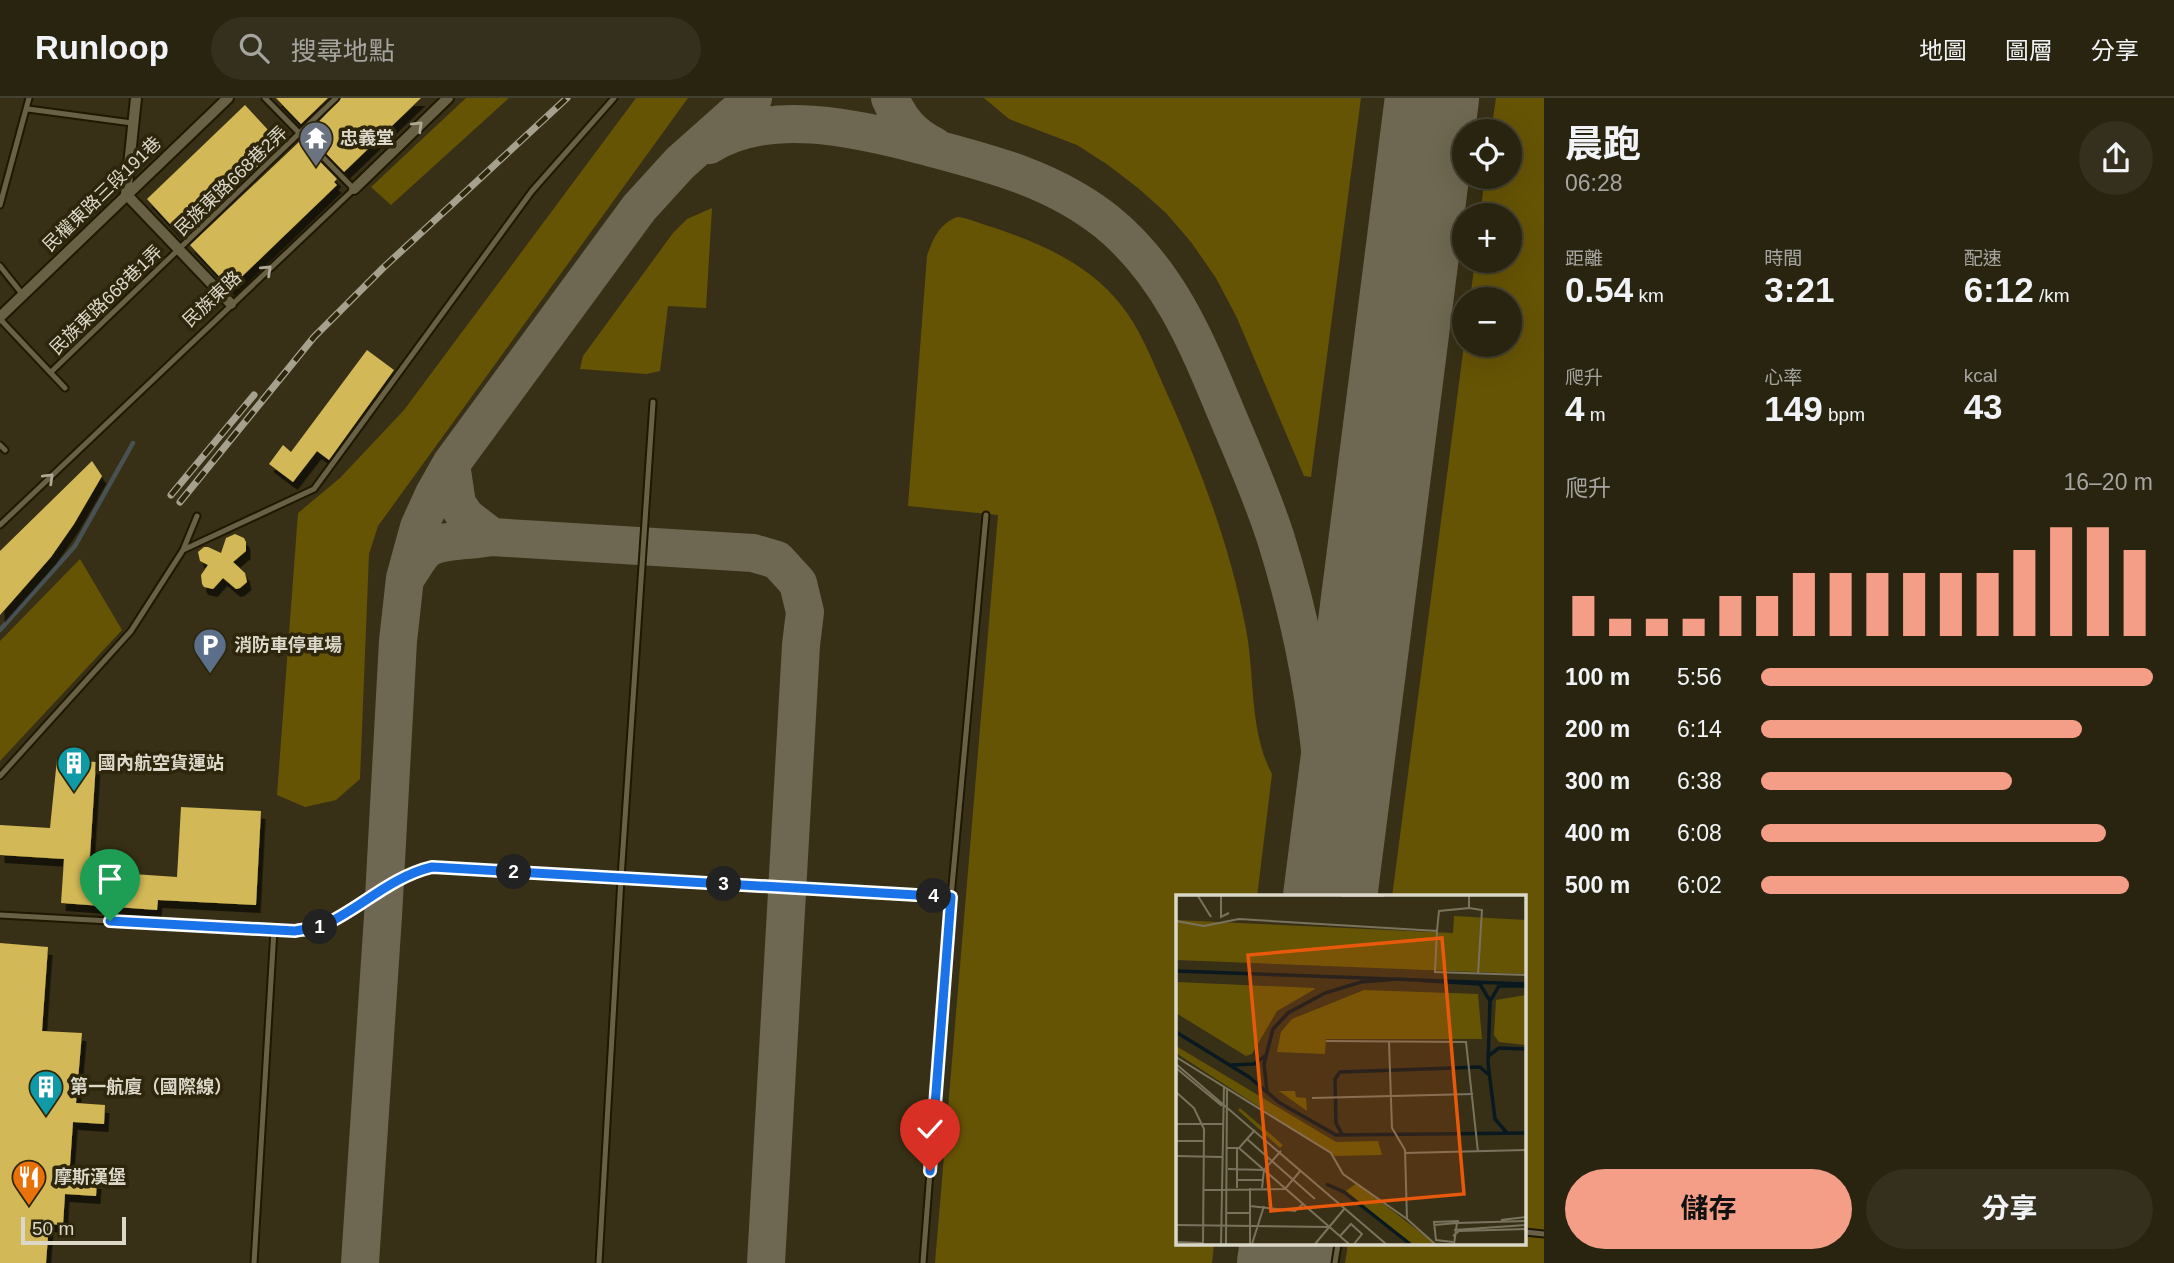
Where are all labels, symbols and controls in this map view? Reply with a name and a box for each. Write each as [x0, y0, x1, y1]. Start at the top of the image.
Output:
search box [211, 17, 701, 80]
text: Runloop [35, 29, 169, 66]
icon: search [235, 29, 273, 67]
text: 搜尋地點 [291, 36, 395, 66]
text: 地圖 [1919, 37, 1967, 64]
text: 圖層 [2005, 37, 2053, 64]
text: 分享 [2091, 37, 2139, 64]
temple icon: 忠義堂 [297, 119, 335, 168]
map controls [1452, 119, 1522, 357]
button: locate [1452, 119, 1522, 189]
button: share [2079, 121, 2153, 195]
street label: 民族東路668巷2弄 [171, 122, 291, 240]
one-way arrow [410, 122, 423, 135]
text: 晨跑 [1565, 123, 1641, 165]
place label: 忠義堂 [340, 128, 394, 148]
street label: 民權東路三段191巷 [39, 133, 165, 255]
text: 06:28 [1565, 170, 1623, 196]
button: + [1452, 203, 1522, 273]
street label: 民族東路668巷1弄 [46, 241, 166, 359]
text: 距離 [1565, 248, 1603, 269]
text: 時間 [1764, 248, 1802, 269]
text: 配速 [1964, 248, 2002, 269]
one-way arrow [259, 266, 272, 279]
street label: 民族東路 [179, 267, 245, 331]
text: 0.54 [1565, 270, 1633, 309]
text: 3:21 [1764, 270, 1834, 309]
text: 6:12 [1964, 270, 2034, 309]
text: km [1633, 285, 1664, 306]
text: /km [2034, 285, 2070, 306]
button: − [1452, 287, 1522, 357]
text: kcal [1964, 365, 1997, 386]
text: 爬升 [1565, 367, 1603, 388]
text: 心率 [1764, 367, 1802, 388]
text: 43 [1964, 387, 2003, 426]
text: 4 [1565, 389, 1584, 428]
text: 149 [1764, 389, 1823, 428]
text: m [1584, 404, 1606, 425]
text: bpm [1823, 404, 1865, 425]
text: 16–20 m [2063, 469, 2153, 495]
one-way arrow [41, 473, 54, 486]
text: 爬升 [1565, 475, 1611, 501]
parking icon: 消防車停車場 [191, 626, 229, 675]
place label: 消防車停車場 [234, 635, 342, 655]
text: 100 m [1565, 664, 1630, 690]
text: 5:56 [1677, 664, 1722, 690]
text: 200 m [1565, 716, 1630, 742]
text: 6:14 [1677, 716, 1722, 742]
building icon: 國內航空貨運站 [55, 744, 93, 793]
place label: 國內航空貨運站 [98, 753, 224, 773]
text: 300 m [1565, 768, 1630, 794]
text: 6:38 [1677, 768, 1722, 794]
text: 400 m [1565, 820, 1630, 846]
text: 6:08 [1677, 820, 1722, 846]
pin [80, 849, 140, 921]
pin: 2 [496, 854, 532, 890]
icon: arrive [91, 860, 129, 898]
text: 2 [508, 861, 519, 882]
pin: 3 [706, 866, 742, 902]
text: 500 m [1565, 872, 1630, 898]
text: 6:02 [1677, 872, 1722, 898]
text: 3 [718, 873, 729, 894]
pin: 4 [916, 878, 951, 914]
text: 4 [928, 885, 939, 906]
inset map [1176, 895, 1526, 1246]
pin: 1 [302, 910, 338, 944]
text: 1 [314, 916, 325, 937]
building icon: 第一航廈（國際線） [27, 1068, 65, 1117]
place label: 第一航廈（國際線） [70, 1076, 232, 1097]
pin [900, 1099, 960, 1171]
icon: check [911, 1110, 949, 1148]
restaurant icon: 摩斯漢堡 [10, 1158, 48, 1207]
place label: 摩斯漢堡 [54, 1167, 126, 1187]
button: 儲存 [1565, 1169, 1852, 1249]
button: 分享 [1866, 1169, 2153, 1249]
scale bar [21, 1214, 126, 1246]
text: 50 m [32, 1218, 74, 1239]

